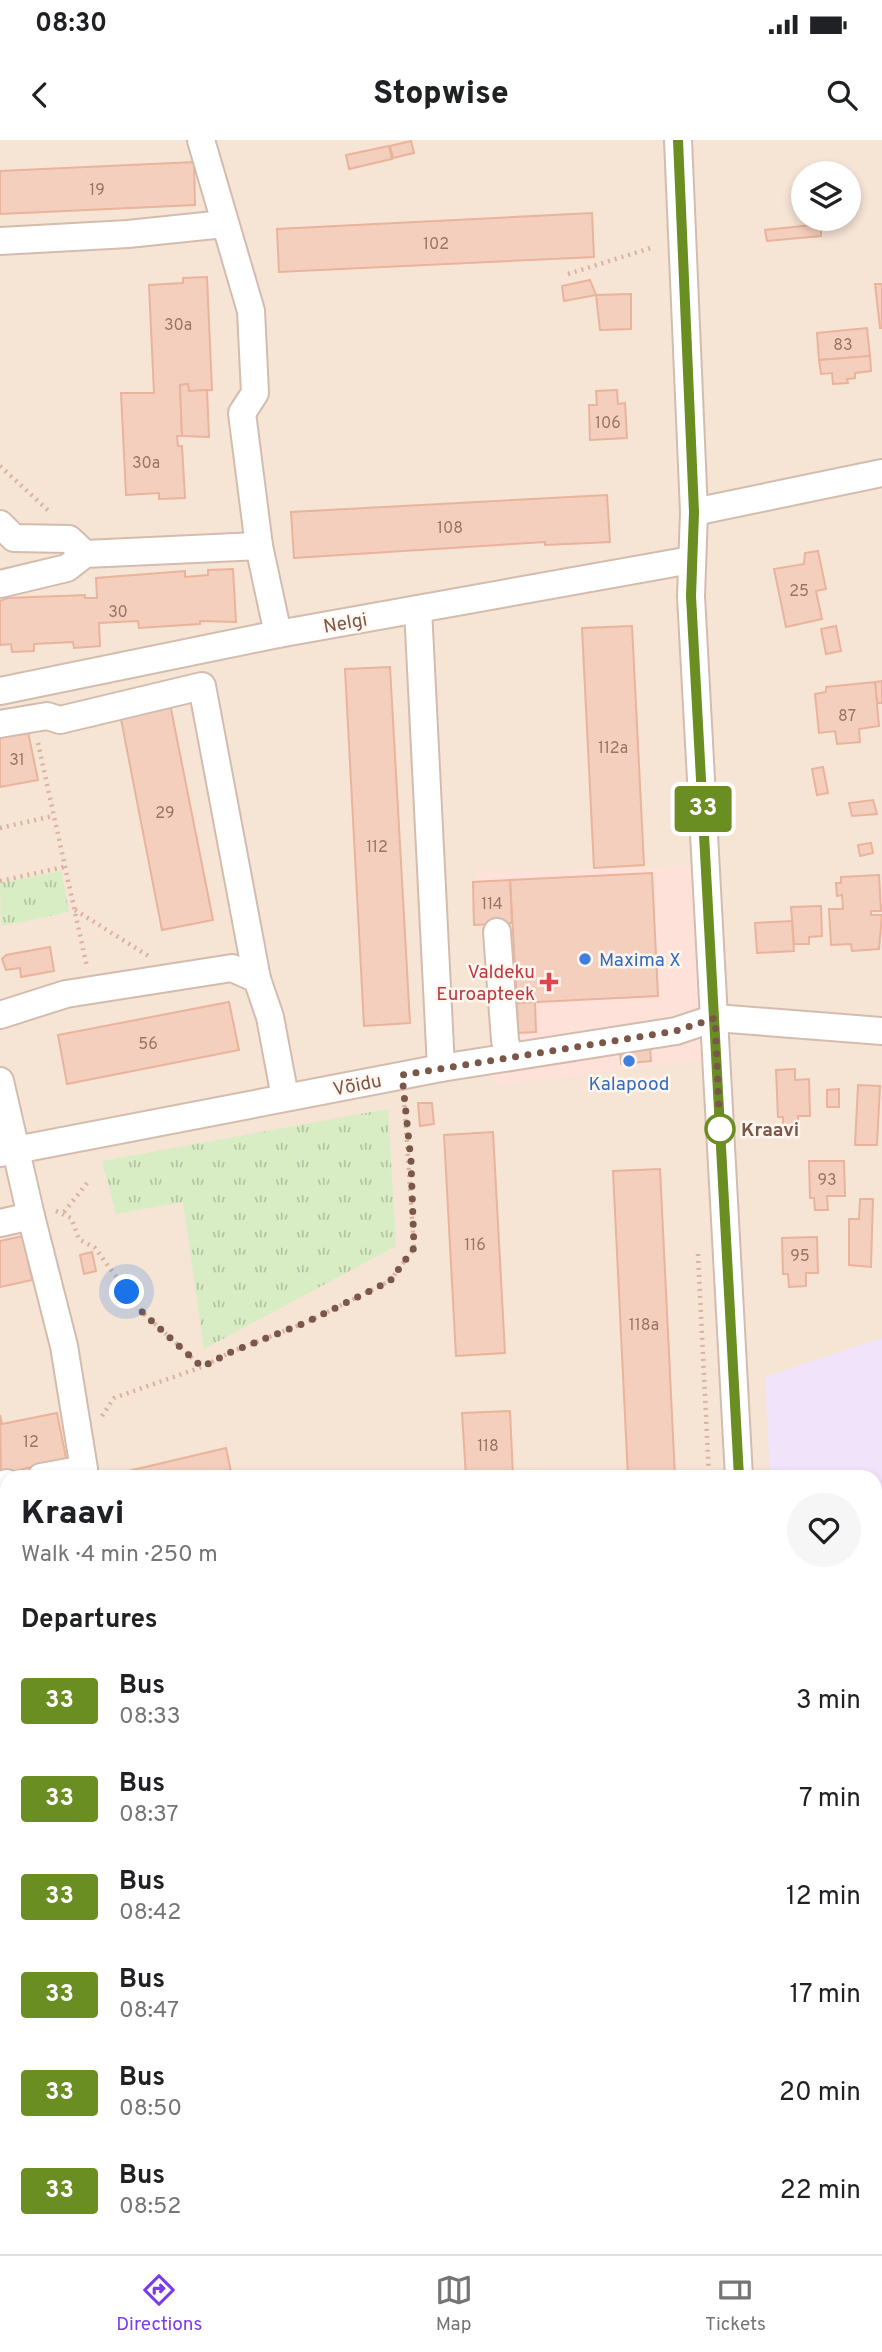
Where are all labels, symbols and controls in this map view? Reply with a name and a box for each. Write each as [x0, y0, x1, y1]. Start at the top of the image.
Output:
text: 08:30 [35, 8, 107, 41]
text: Stopwise [373, 75, 509, 115]
icon: back [21, 76, 59, 114]
icon: search [823, 76, 861, 114]
map controls [791, 161, 861, 231]
button: layers [791, 161, 861, 231]
house number: 19 [89, 181, 105, 201]
house number: 102 [423, 235, 449, 255]
house number: 30a [164, 316, 192, 336]
house number: 83 [833, 336, 853, 356]
house number: 106 [595, 414, 621, 434]
house number: 30a [132, 454, 160, 474]
house number: 108 [437, 519, 463, 539]
house number: 25 [789, 582, 809, 602]
house number: 30 [108, 603, 128, 623]
street label: Nelgi [321, 608, 369, 640]
house number: 87 [838, 707, 856, 727]
house number: 112a [598, 739, 628, 759]
house number: 31 [9, 751, 25, 771]
line badge: 33 [672, 786, 734, 832]
text: 33 [689, 794, 717, 824]
house number: 29 [155, 804, 175, 824]
house number: 112 [366, 838, 388, 858]
house number: 114 [481, 895, 503, 915]
place label: Maxima X [599, 949, 681, 973]
marker: Maxima X [577, 951, 593, 967]
place label: Valdeku Euroapteek [436, 961, 535, 1007]
marker: Valdeku Euroapteek [541, 974, 557, 990]
house number: 56 [138, 1035, 158, 1055]
marker: Kalapood [621, 1053, 637, 1069]
street label: Võidu [331, 1069, 384, 1102]
place label: Kalapood [589, 1073, 670, 1097]
marker: Kraavi [705, 1114, 735, 1144]
place label: Kraavi [741, 1119, 799, 1143]
house number: 93 [817, 1171, 837, 1191]
house number: 116 [464, 1236, 486, 1256]
house number: 95 [790, 1247, 810, 1267]
your location [109, 1274, 144, 1309]
house number: 118a [629, 1316, 659, 1336]
house number: 12 [23, 1433, 39, 1453]
house number: 118 [477, 1437, 499, 1457]
button: heart [787, 1493, 861, 1567]
text: Kraavi [21, 1494, 124, 1536]
text: Walk · 4 min · 250 m [21, 1541, 218, 1570]
text: Departures [21, 1604, 158, 1637]
text: Bus [119, 1670, 165, 1703]
text: 3 min [796, 1685, 861, 1718]
text: 33 [45, 1686, 74, 1716]
text: 08:33 [119, 1703, 181, 1732]
text: Bus [119, 1768, 165, 1801]
text: 7 min [799, 1783, 861, 1816]
text: 33 [45, 1784, 74, 1814]
text: 08:37 [119, 1801, 179, 1830]
text: Bus [119, 1866, 165, 1899]
text: 12 min [786, 1881, 861, 1914]
text: 33 [45, 1882, 74, 1912]
text: 08:42 [119, 1899, 181, 1928]
text: Bus [119, 1964, 165, 1997]
text: 17 min [789, 1979, 861, 2012]
text: 33 [45, 1980, 74, 2010]
text: 08:47 [119, 1997, 179, 2026]
text: Bus [119, 2062, 165, 2095]
text: 20 min [779, 2077, 861, 2110]
text: 33 [45, 2078, 74, 2108]
text: 08:50 [119, 2095, 182, 2124]
text: Bus [119, 2160, 165, 2193]
text: 22 min [780, 2175, 861, 2208]
text: 33 [45, 2176, 74, 2206]
text: 08:52 [119, 2193, 181, 2222]
tab: Directions [116, 2271, 202, 2337]
tab: Map [435, 2271, 473, 2337]
tab: Tickets [705, 2271, 766, 2337]

